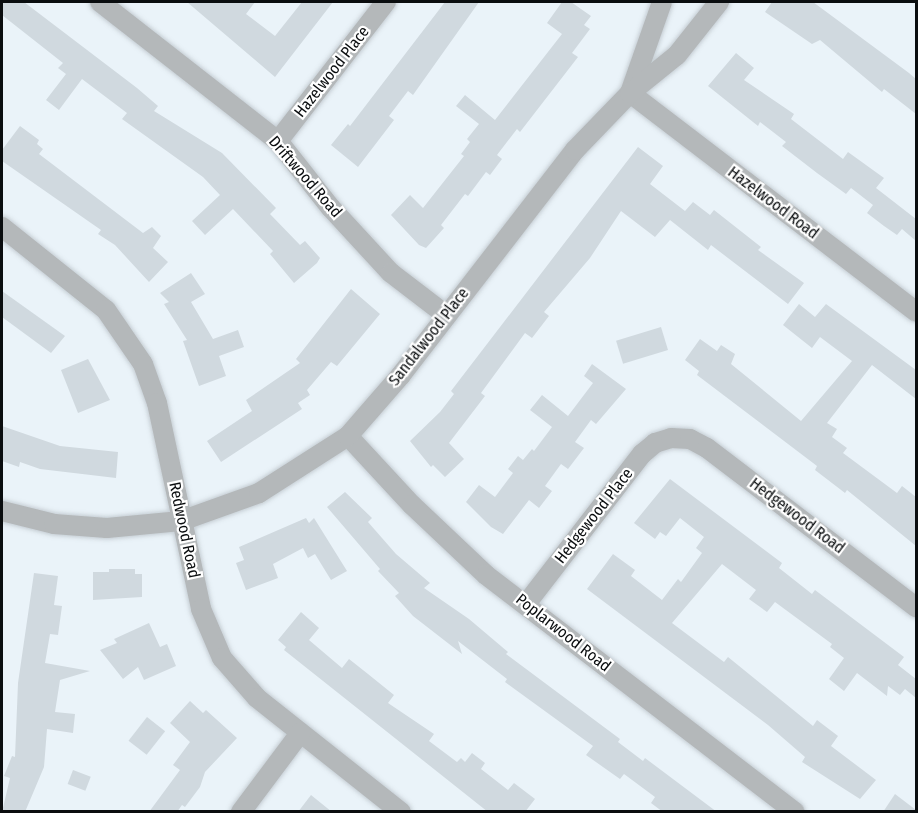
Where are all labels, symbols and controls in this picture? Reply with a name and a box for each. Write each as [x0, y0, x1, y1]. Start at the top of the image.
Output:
street label: Hazelwood Place [291, 23, 373, 121]
street label: Driftwood Road [264, 132, 346, 222]
street label: Hazelwood Road [724, 163, 822, 243]
street label: Sandalwood Place [385, 284, 473, 390]
street label: Hedgewood Place [551, 465, 637, 567]
street label: Hedgewood Road [746, 474, 848, 558]
street label: Redwood Road [164, 480, 204, 580]
street label: Poplarwood Road [512, 590, 614, 676]

